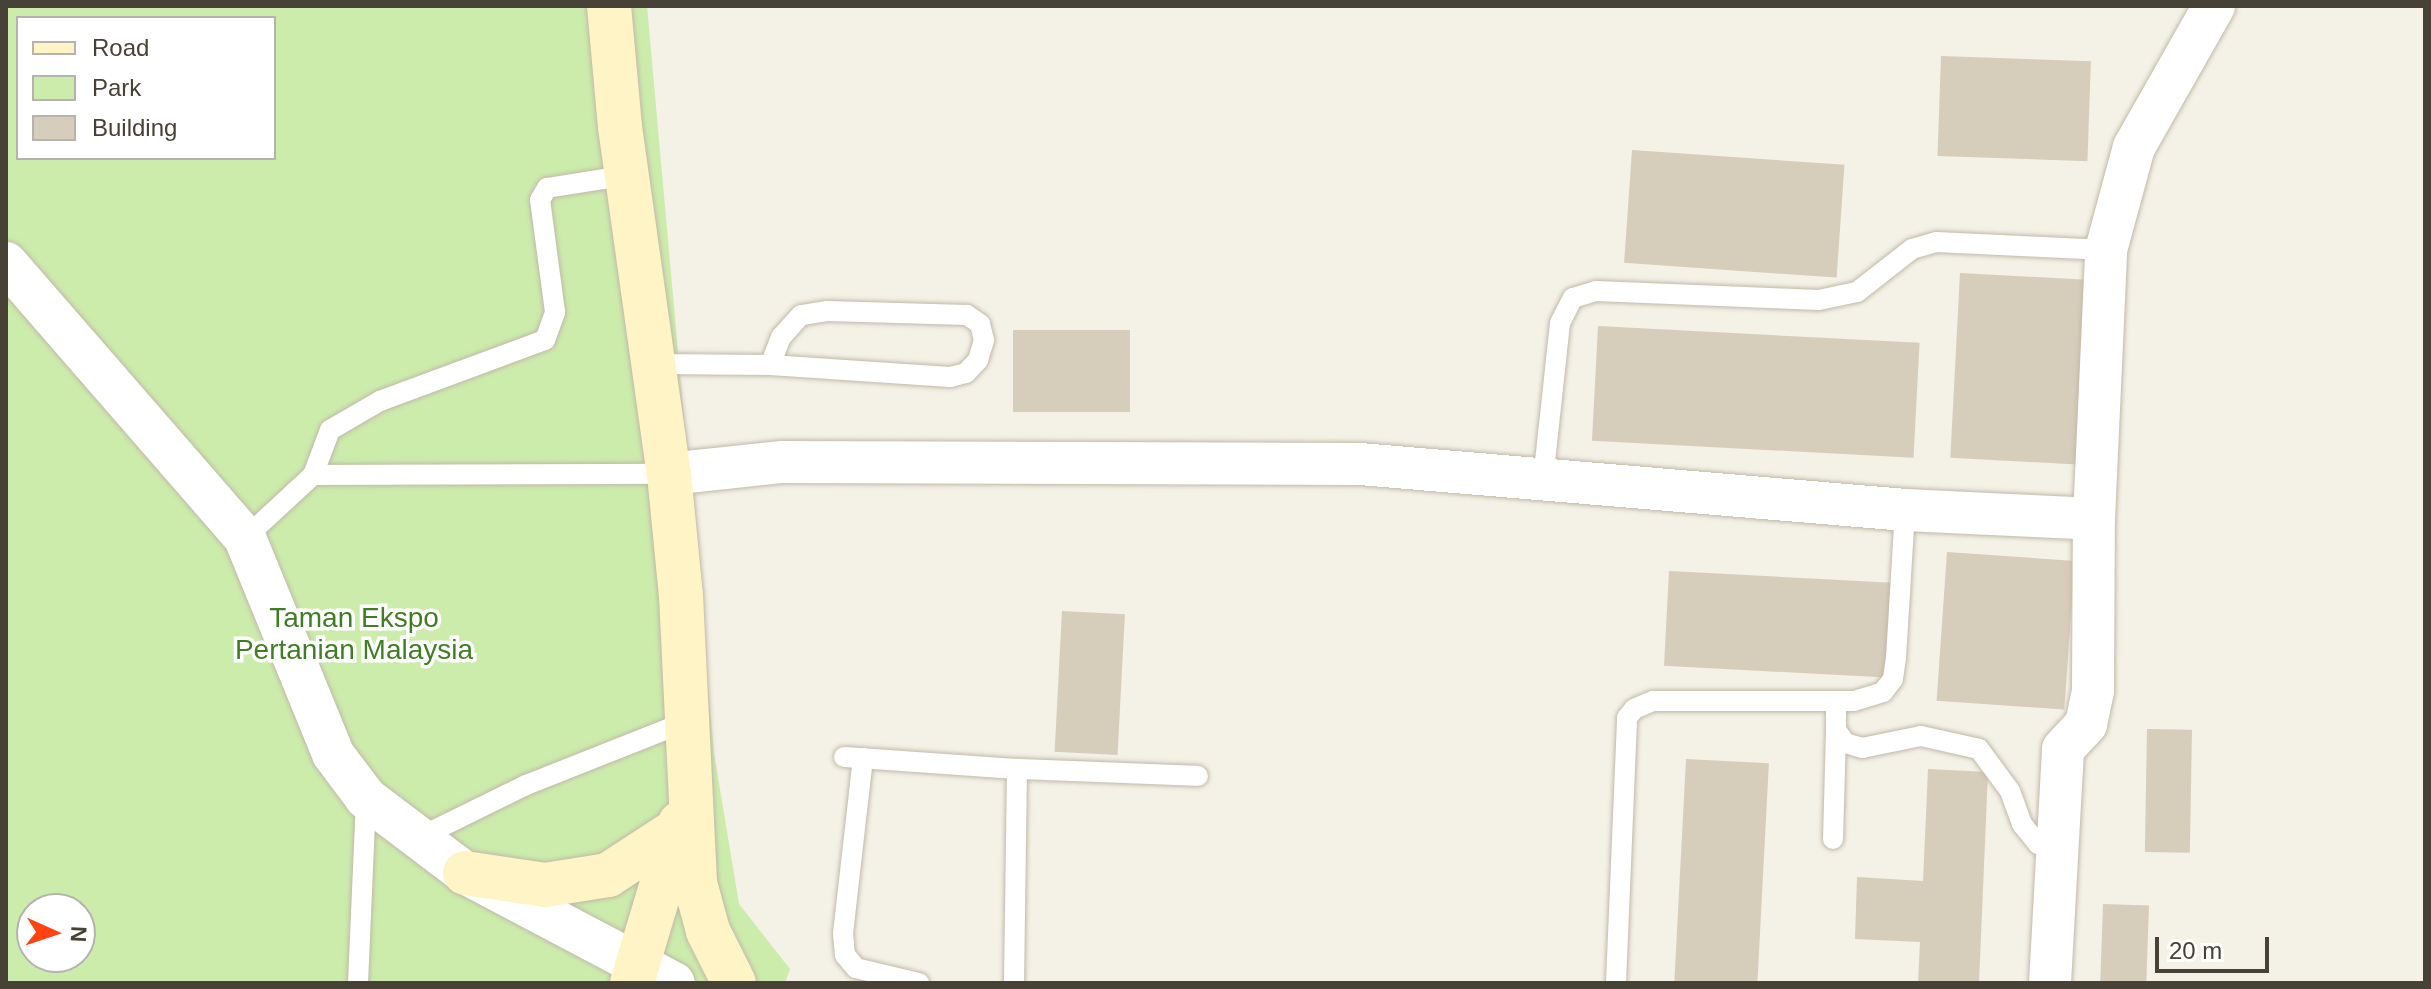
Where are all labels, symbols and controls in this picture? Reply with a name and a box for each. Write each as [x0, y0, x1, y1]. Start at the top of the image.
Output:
legend [16, 16, 276, 160]
text: Road [92, 34, 149, 61]
text: Park [92, 74, 141, 101]
text: Building [92, 114, 177, 141]
park label: Taman Ekspo Pertanian Malaysia [235, 601, 473, 667]
north arrow [16, 893, 96, 973]
scale bar [2159, 921, 2273, 971]
text: N [66, 926, 91, 943]
text: 20 m [2169, 937, 2222, 964]

